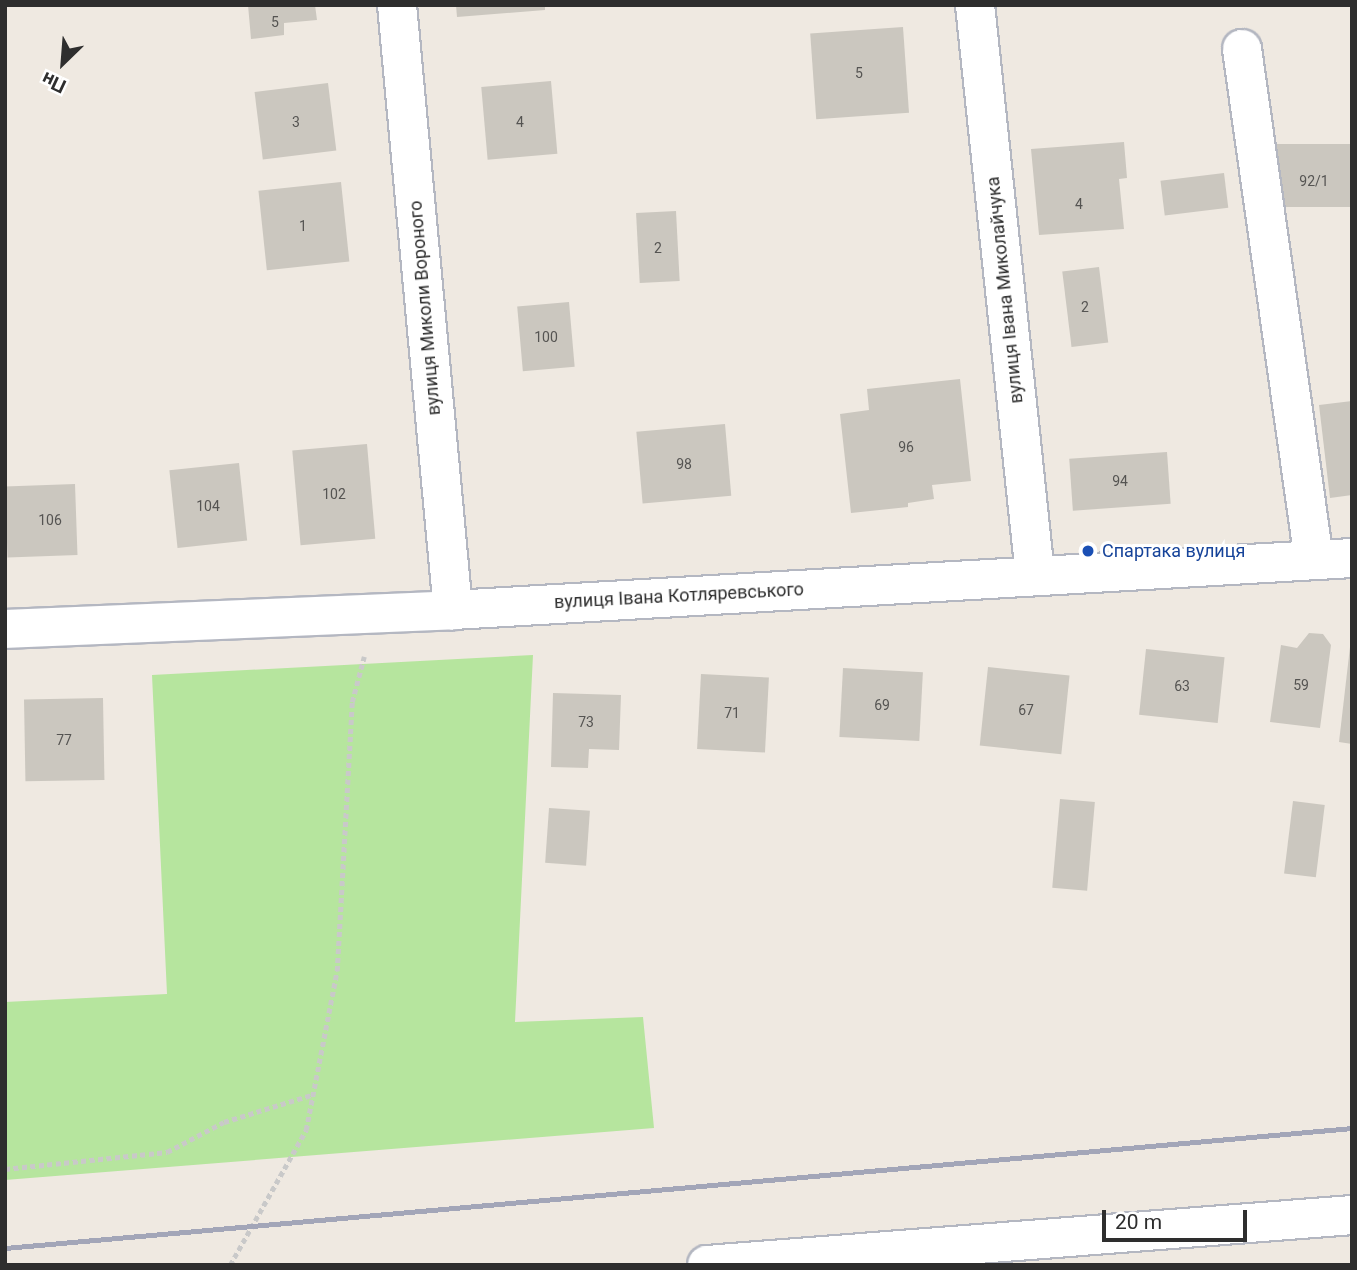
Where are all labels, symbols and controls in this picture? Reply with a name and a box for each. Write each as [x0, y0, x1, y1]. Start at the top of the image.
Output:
house number: 5 [271, 14, 279, 30]
north arrow [28, 28, 98, 98]
house number: 5 [855, 65, 863, 81]
text: Пн [38, 67, 70, 98]
house number: 3 [292, 114, 300, 130]
house number: 4 [516, 114, 524, 130]
house number: 92/1 [1299, 173, 1329, 189]
street label: вулиця Івана Миколайчука [982, 175, 1028, 405]
house number: 4 [1075, 196, 1083, 212]
street label: вулиця Миколи Вороного [405, 200, 445, 416]
house number: 1 [299, 218, 307, 234]
house number: 2 [654, 240, 662, 256]
house number: 2 [1081, 299, 1089, 315]
house number: 100 [534, 329, 558, 345]
house number: 96 [898, 439, 914, 455]
house number: 98 [676, 456, 692, 472]
house number: 94 [1112, 473, 1128, 489]
house number: 102 [322, 486, 346, 502]
house number: 104 [196, 498, 220, 514]
house number: 106 [38, 512, 62, 528]
place label: Спартака вулиця [1102, 540, 1245, 562]
marker: Спартака вулиця [1080, 543, 1096, 559]
street label: вулиця Івана Котляревського [554, 579, 804, 613]
house number: 59 [1293, 677, 1309, 693]
house number: 63 [1174, 678, 1190, 694]
house number: 69 [874, 697, 890, 713]
house number: 67 [1018, 702, 1034, 718]
house number: 71 [724, 705, 740, 721]
house number: 73 [578, 714, 594, 730]
house number: 77 [56, 732, 72, 748]
scale bar [1105, 1196, 1250, 1240]
text: 20 m [1115, 1210, 1162, 1234]

